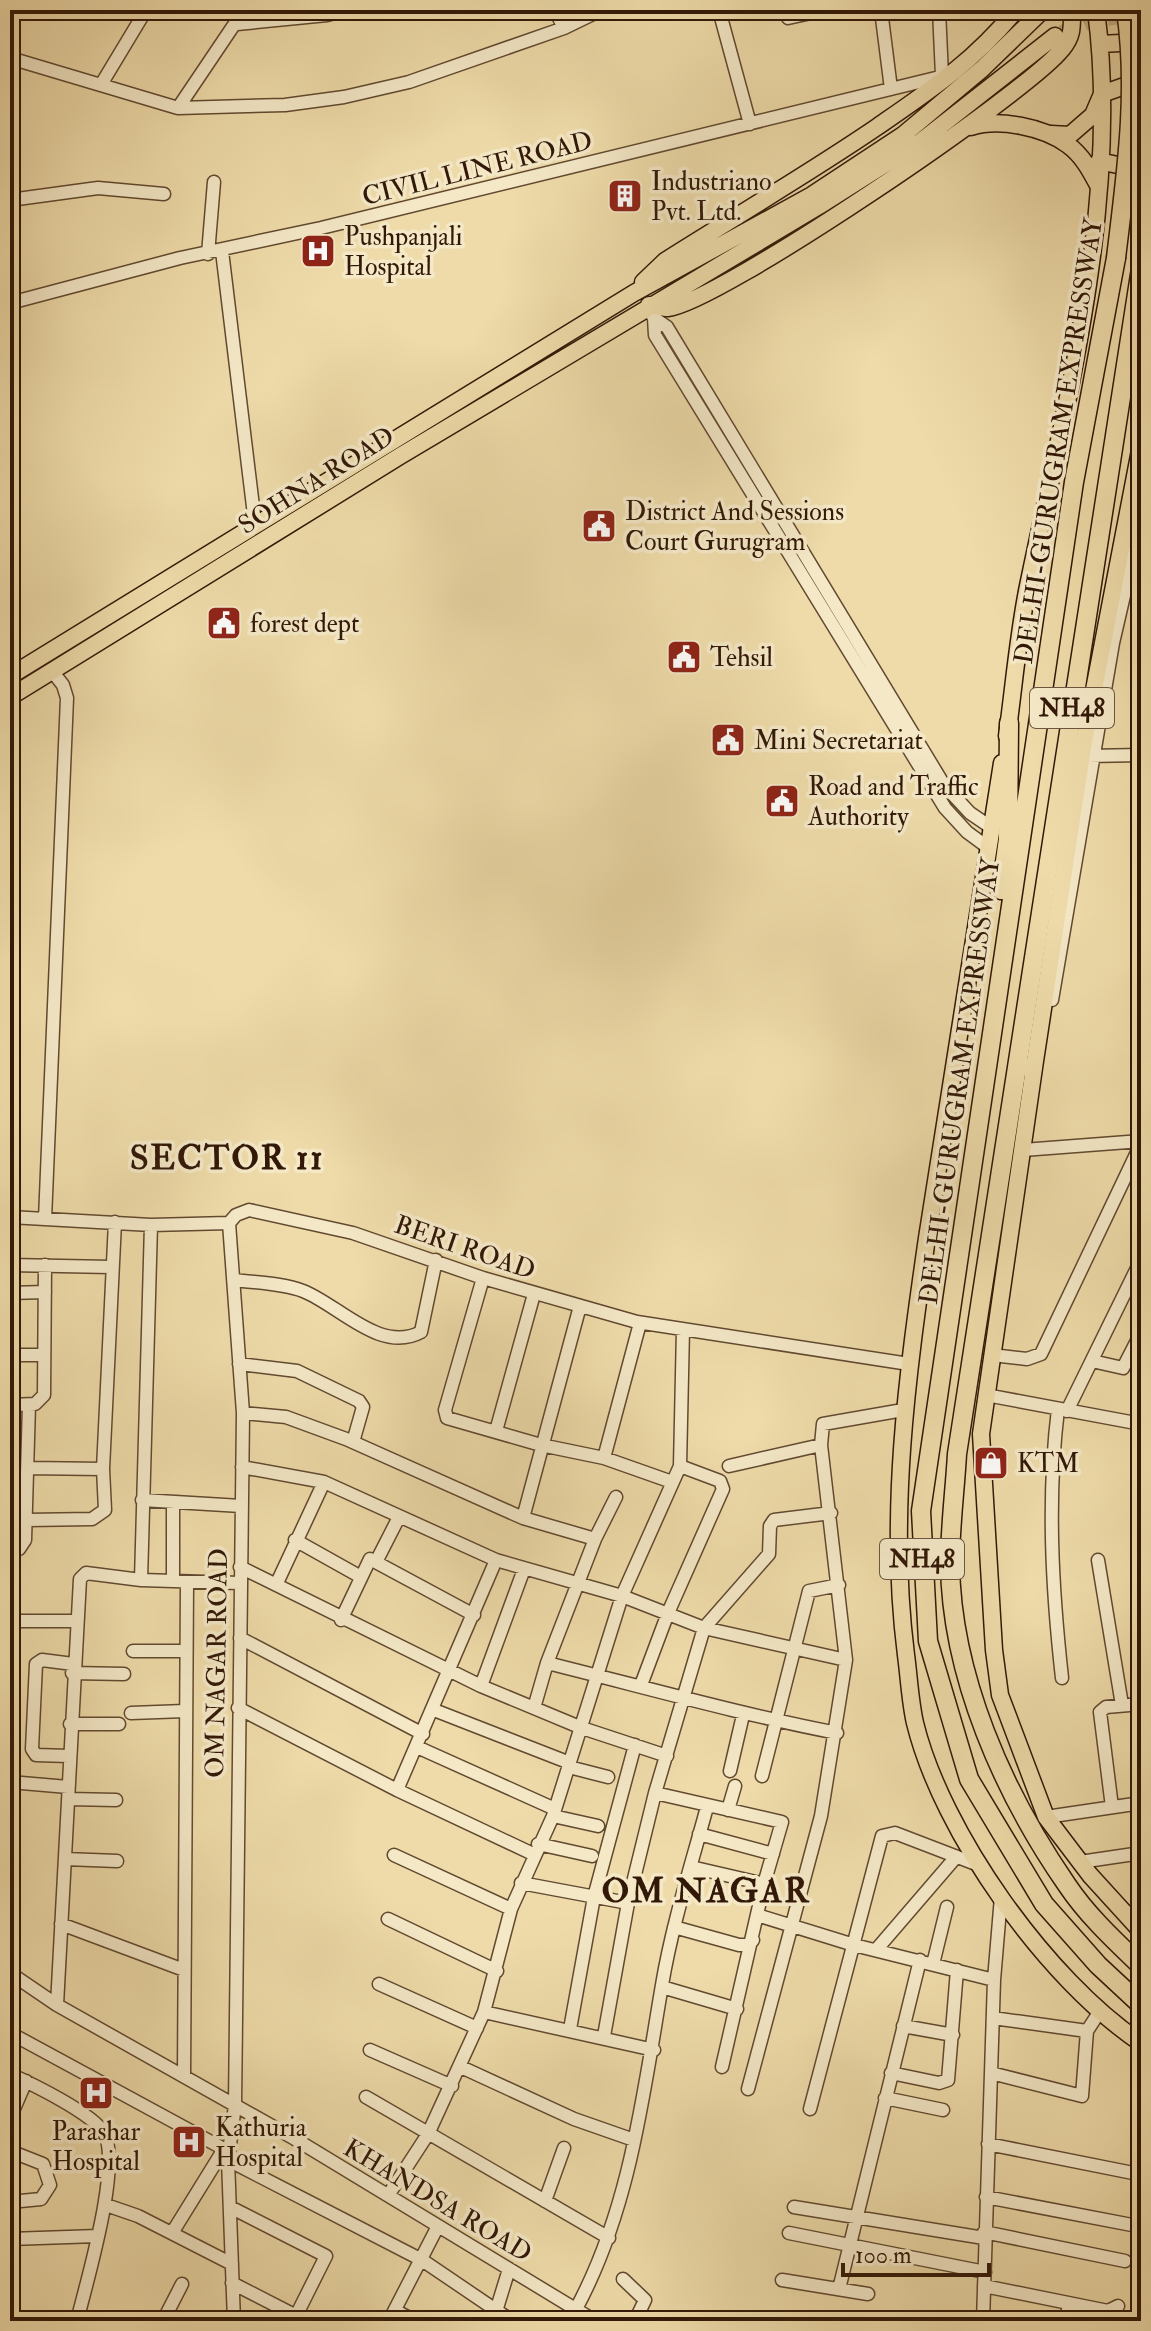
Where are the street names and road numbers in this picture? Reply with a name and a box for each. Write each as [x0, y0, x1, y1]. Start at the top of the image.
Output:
street label: CIVIL LINE ROAD [359, 125, 596, 213]
street label: DELHI-GURUGRAM EXPRESSWAY [1008, 215, 1110, 666]
street label: SOHNA ROAD [233, 420, 401, 542]
road number: NH48 [1030, 688, 1114, 728]
street label: DELHI-GURUGRAM EXPRESSWAY [913, 855, 1007, 1307]
street label: BERI ROAD [390, 1209, 539, 1287]
road number: NH48 [880, 1539, 964, 1579]
street label: OM NAGAR ROAD [199, 1548, 235, 1778]
street label: KHANDSA ROAD [338, 2132, 537, 2270]

